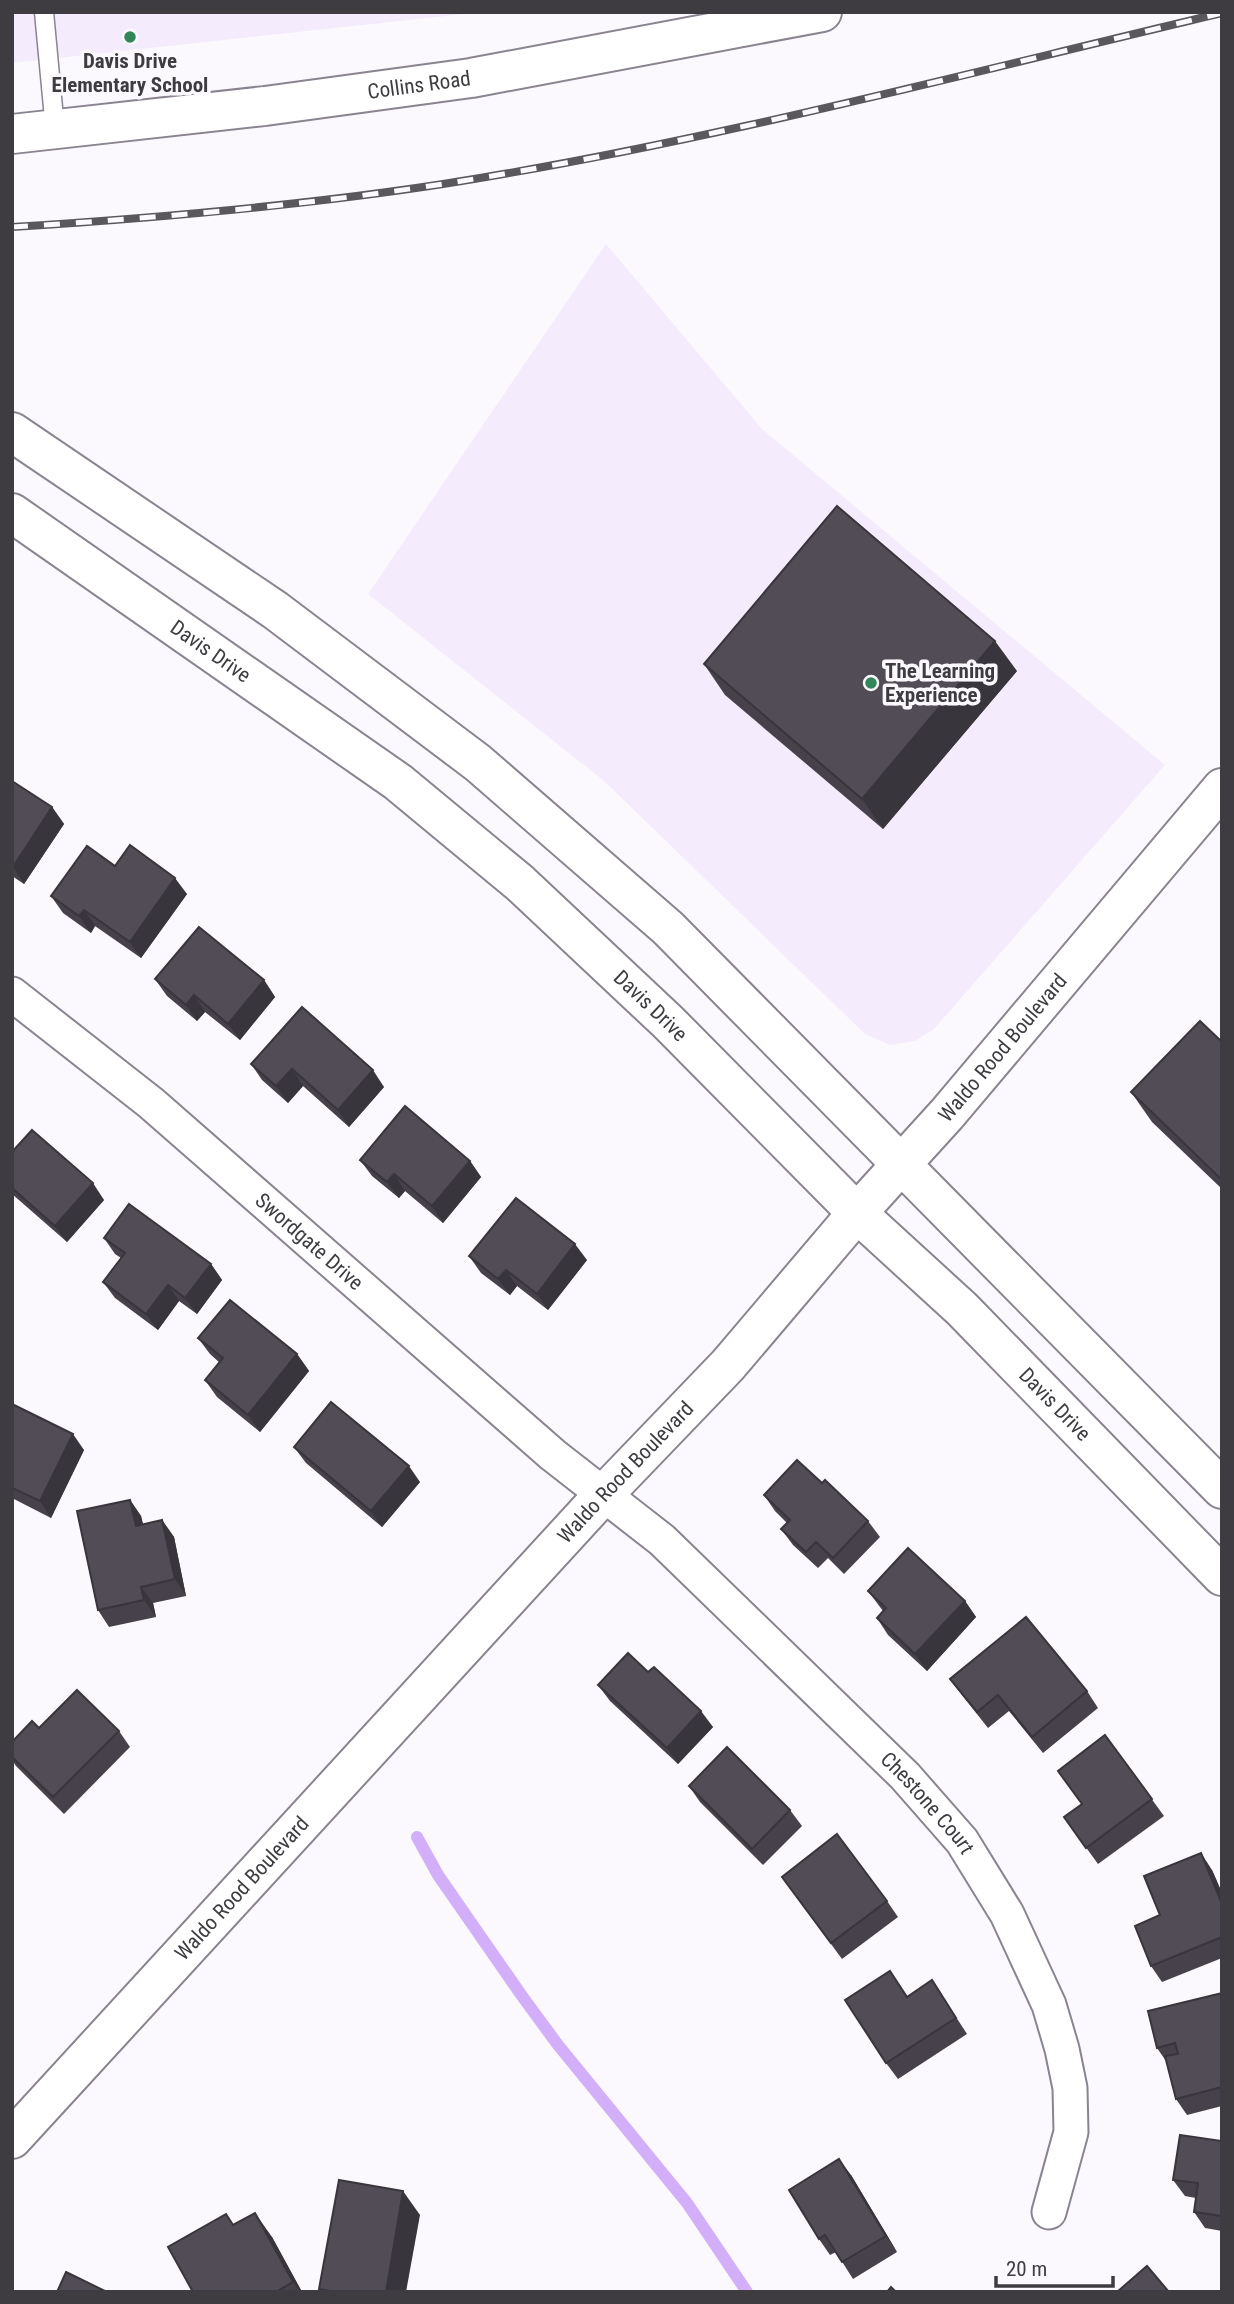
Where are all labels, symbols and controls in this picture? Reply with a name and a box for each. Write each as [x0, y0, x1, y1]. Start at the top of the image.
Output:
marker: Davis Drive Elementary School [122, 29, 138, 45]
place label: Davis Drive Elementary School [52, 49, 208, 97]
street label: Collins Road [366, 66, 472, 104]
street label: Davis Drive [166, 615, 255, 688]
place label: The Learning Experience [885, 659, 995, 707]
marker: The Learning Experience [863, 675, 879, 691]
street label: Davis Drive [609, 965, 692, 1046]
street label: Waldo Rood Boulevard [934, 969, 1072, 1127]
street label: Swordgate Drive [251, 1188, 368, 1295]
street label: Davis Drive [1014, 1363, 1096, 1446]
street label: Waldo Rood Boulevard [553, 1397, 698, 1548]
street label: Chestone Court [876, 1747, 979, 1858]
street label: Waldo Rood Boulevard [170, 1812, 314, 1965]
scale bar [996, 2244, 1113, 2288]
text: 20 m [1006, 2257, 1047, 2281]

